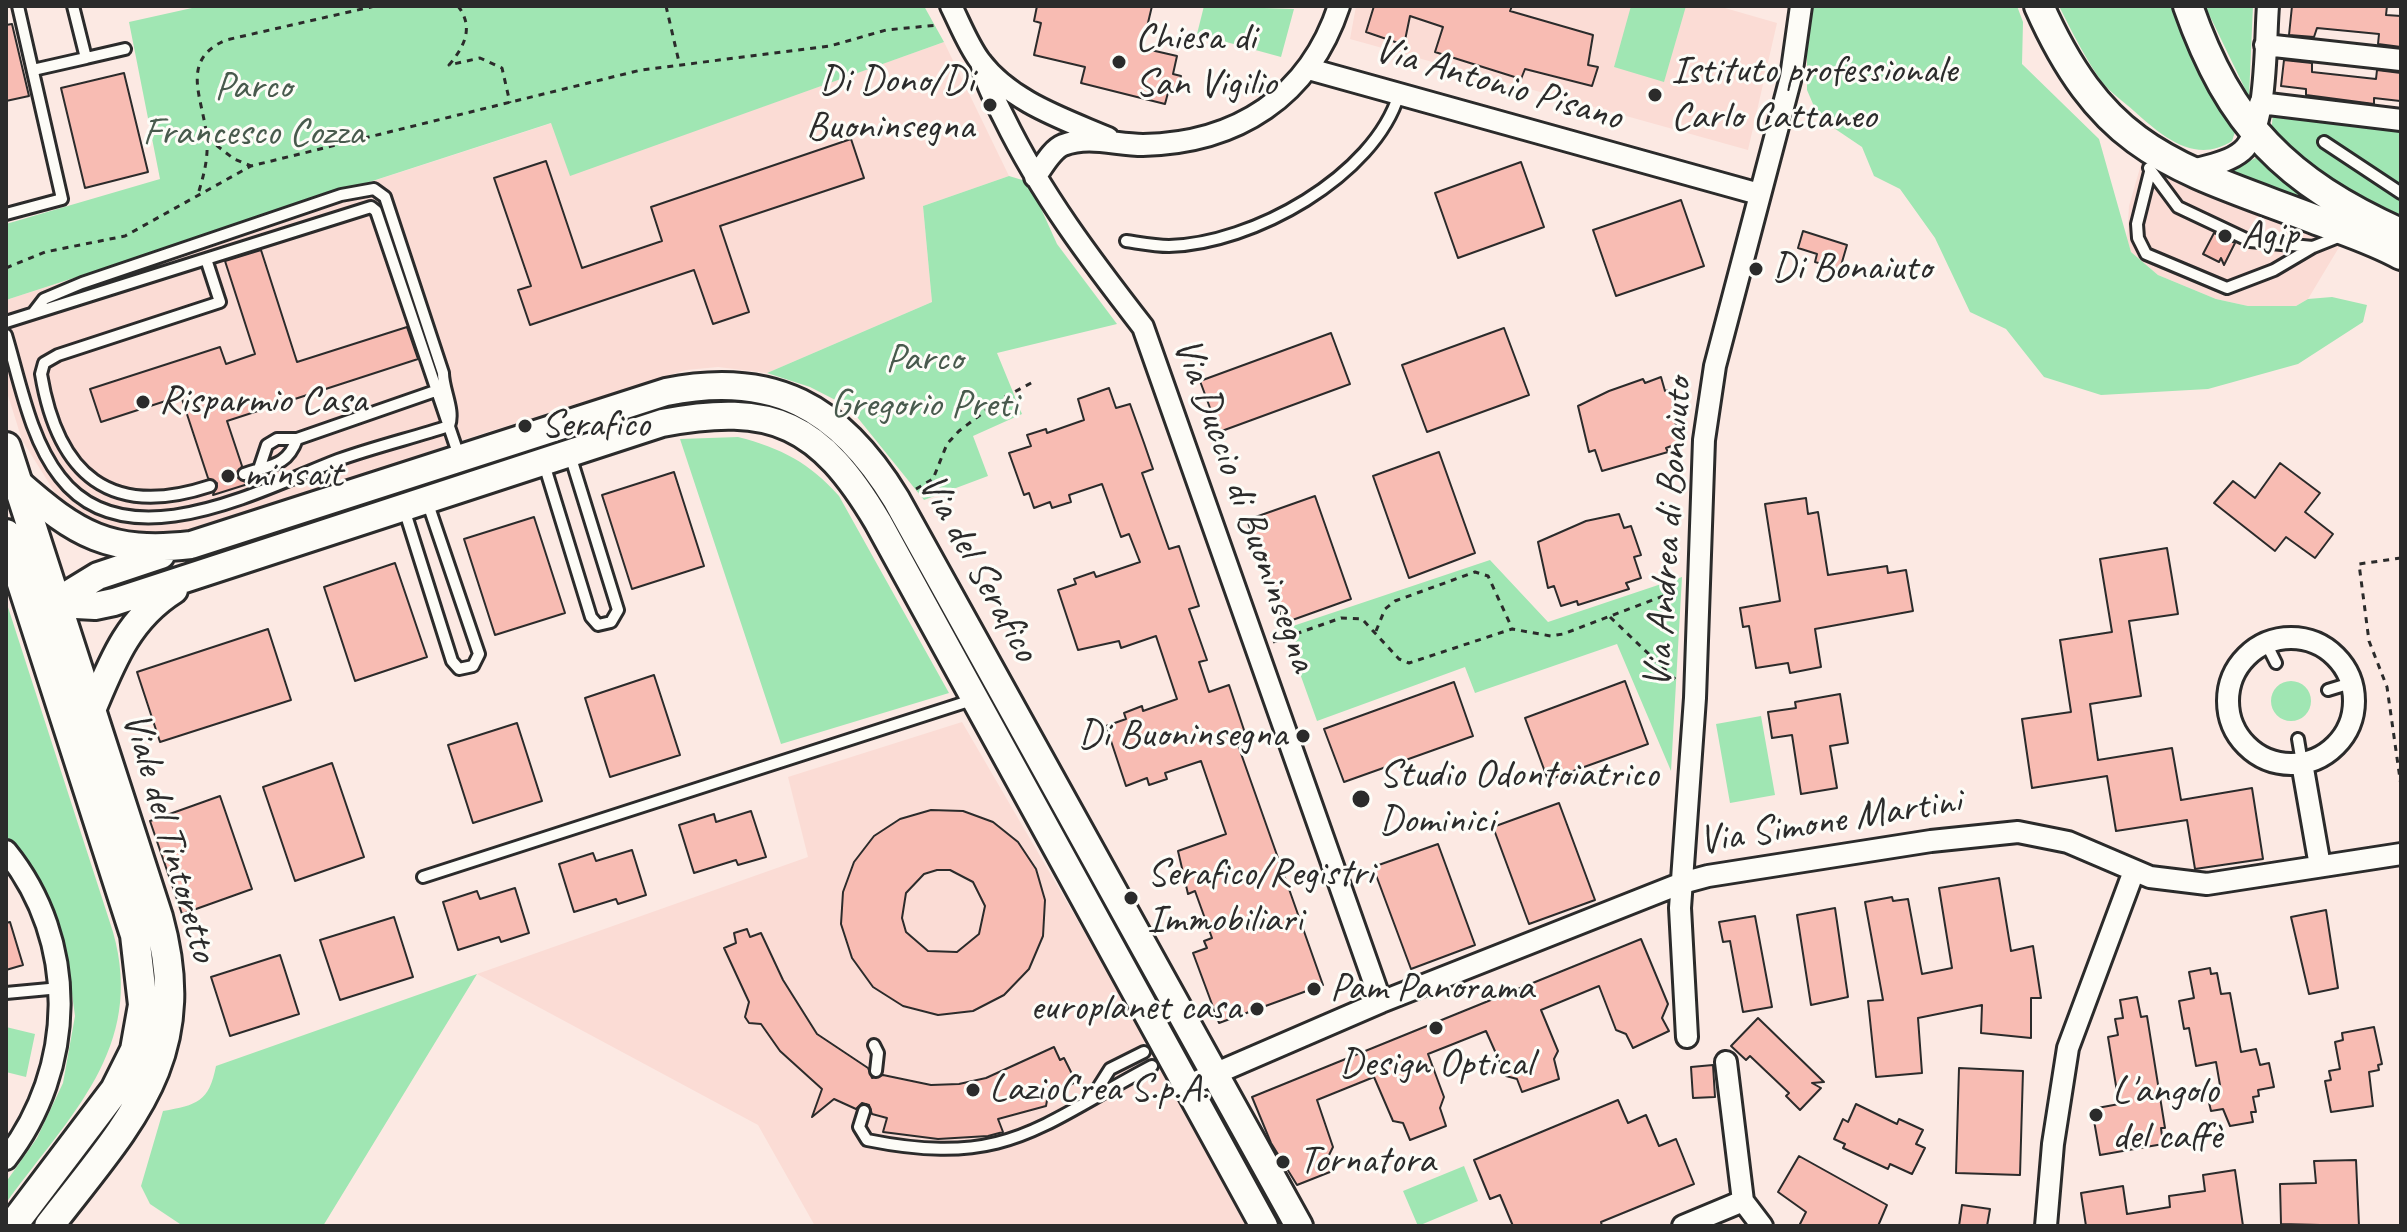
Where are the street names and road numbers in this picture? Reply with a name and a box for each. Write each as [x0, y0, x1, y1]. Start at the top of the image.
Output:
street label: Via Antonio Pisano [1369, 26, 1627, 142]
street label: Via Duccio di Buoninsegna [1161, 332, 1327, 678]
street label: Via Andrea di Bonaiuto [1634, 376, 1704, 690]
street label: Via del Serafico [907, 466, 1049, 670]
street label: Viale del Tintoretto [111, 707, 227, 967]
street label: Via Simone Martini [1696, 778, 1964, 866]

